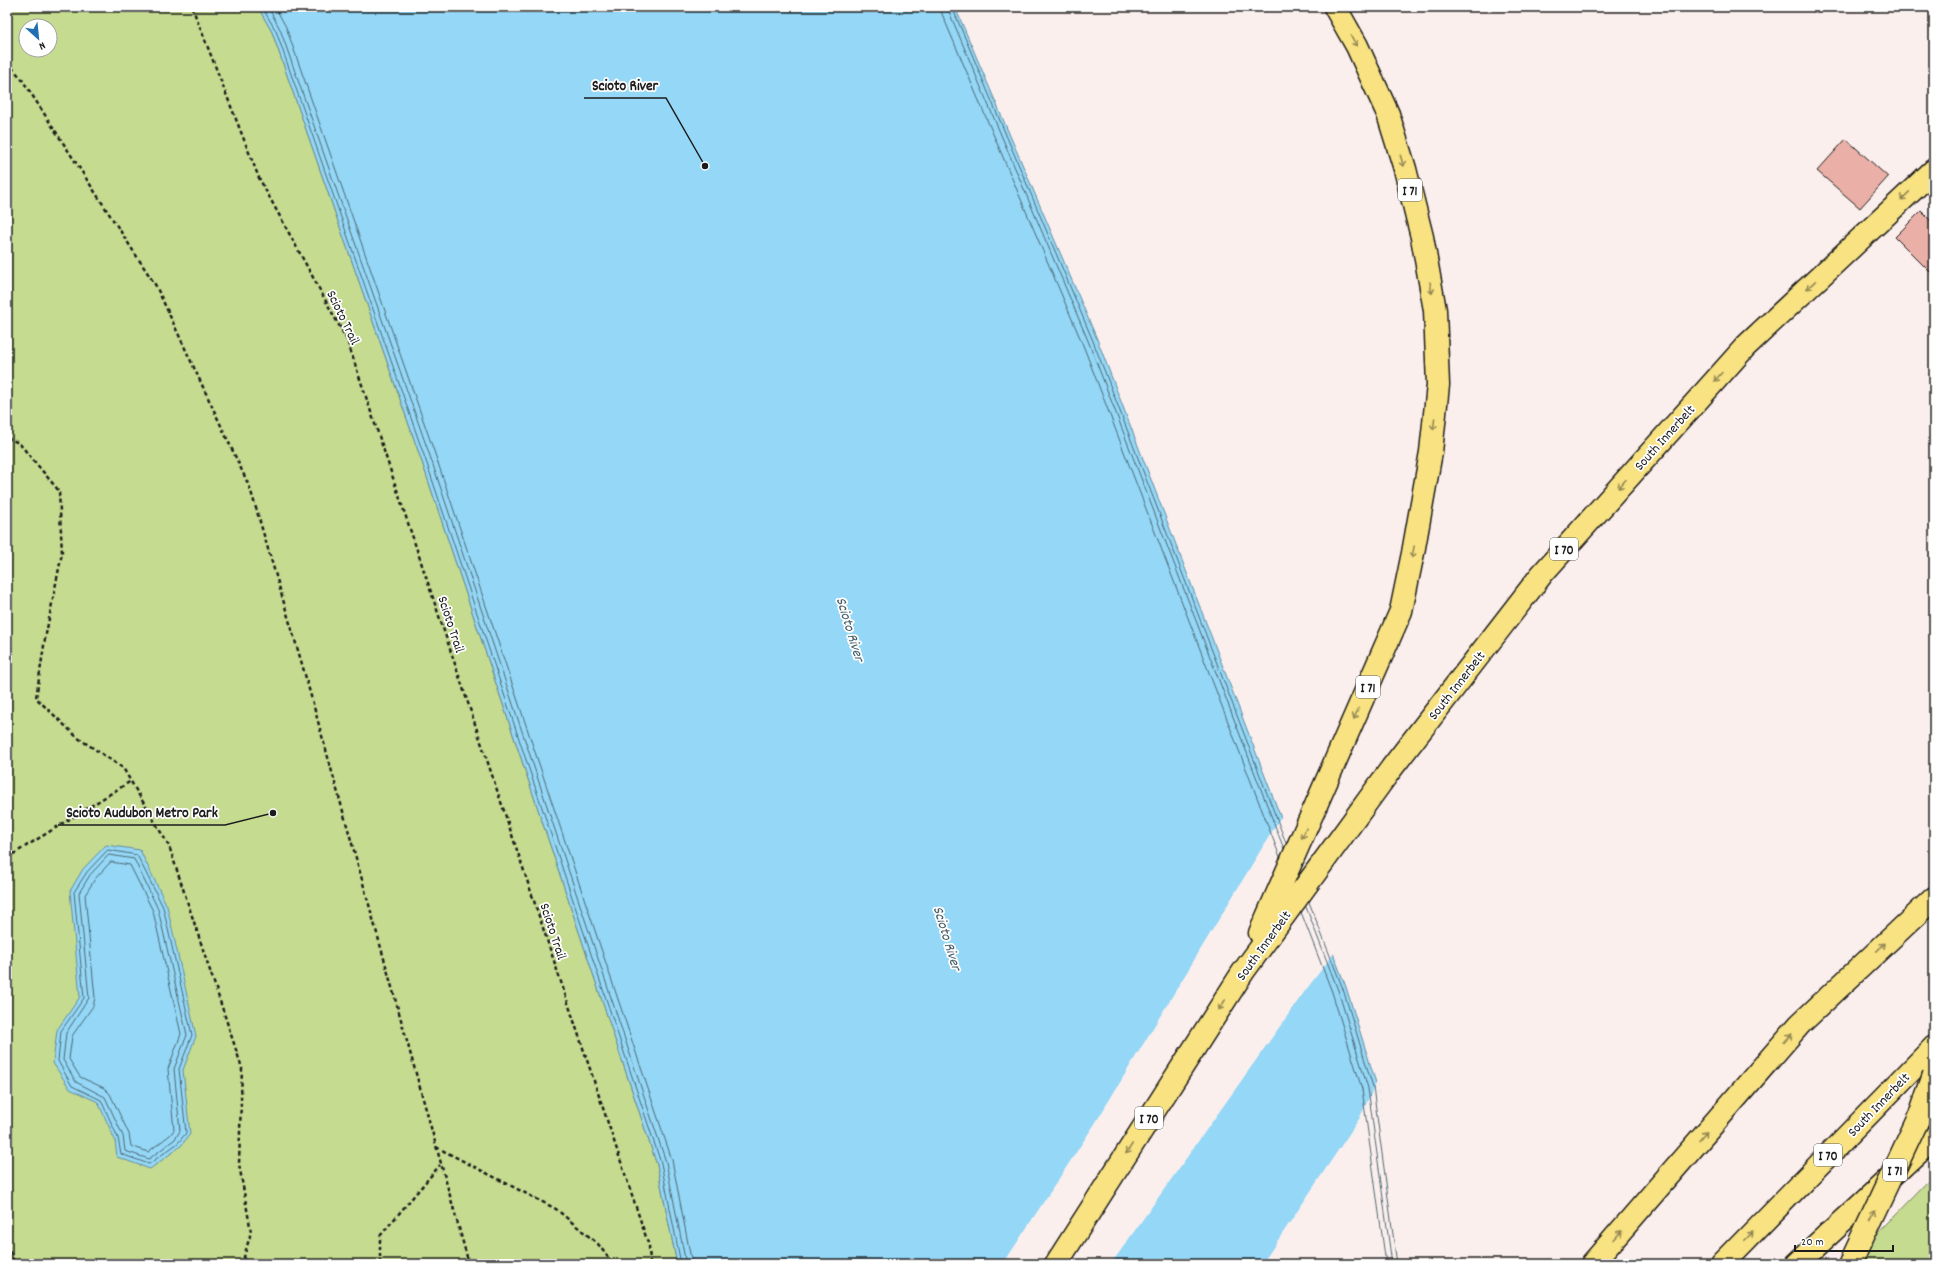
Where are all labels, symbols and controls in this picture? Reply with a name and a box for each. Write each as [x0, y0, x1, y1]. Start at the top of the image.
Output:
north arrow [18, 18, 58, 58]
one-way arrow [1351, 35, 1358, 47]
text: N [35, 37, 48, 54]
callout: Scioto River [584, 71, 666, 98]
text: Scioto River [592, 76, 659, 98]
one-way arrow [1399, 155, 1406, 168]
road number: I 71 [1398, 179, 1422, 201]
one-way arrow [1900, 191, 1910, 201]
one-way arrow [1806, 280, 1816, 289]
one-way arrow [1427, 281, 1435, 294]
street label: Scioto Trail [320, 287, 364, 349]
one-way arrow [1714, 371, 1723, 382]
street label: South Innerbelt [1630, 401, 1701, 476]
one-way arrow [1430, 417, 1438, 430]
one-way arrow [1618, 479, 1627, 489]
road number: I 70 [1550, 538, 1578, 560]
one-way arrow [1409, 546, 1417, 559]
street label: Scioto Trail [432, 594, 469, 656]
water label: Scioto River [829, 595, 870, 666]
street label: South Innerbelt [1424, 648, 1491, 725]
road number: I 71 [1356, 676, 1380, 698]
one-way arrow [1352, 708, 1360, 720]
callout: Scioto Audubon Metro Park [58, 798, 225, 825]
text: Scioto Audubon Metro Park [66, 803, 218, 825]
one-way arrow [1300, 827, 1307, 839]
street label: Scioto Trail [534, 901, 571, 963]
water label: Scioto River [926, 904, 967, 975]
street label: South Innerbelt [1232, 907, 1297, 985]
one-way arrow [1876, 943, 1886, 952]
one-way arrow [1218, 999, 1226, 1010]
one-way arrow [1784, 1033, 1793, 1043]
street label: South Innerbelt [1844, 1069, 1915, 1142]
road number: I 70 [1135, 1107, 1163, 1129]
one-way arrow [1698, 1132, 1707, 1142]
one-way arrow [1125, 1144, 1133, 1155]
road number: I 70 [1814, 1144, 1842, 1166]
road number: I 71 [1883, 1159, 1907, 1181]
one-way arrow [1870, 1211, 1877, 1223]
scale bar [1795, 1227, 1893, 1253]
one-way arrow [1613, 1230, 1622, 1240]
one-way arrow [1744, 1231, 1754, 1241]
text: 20 m [1801, 1234, 1824, 1251]

